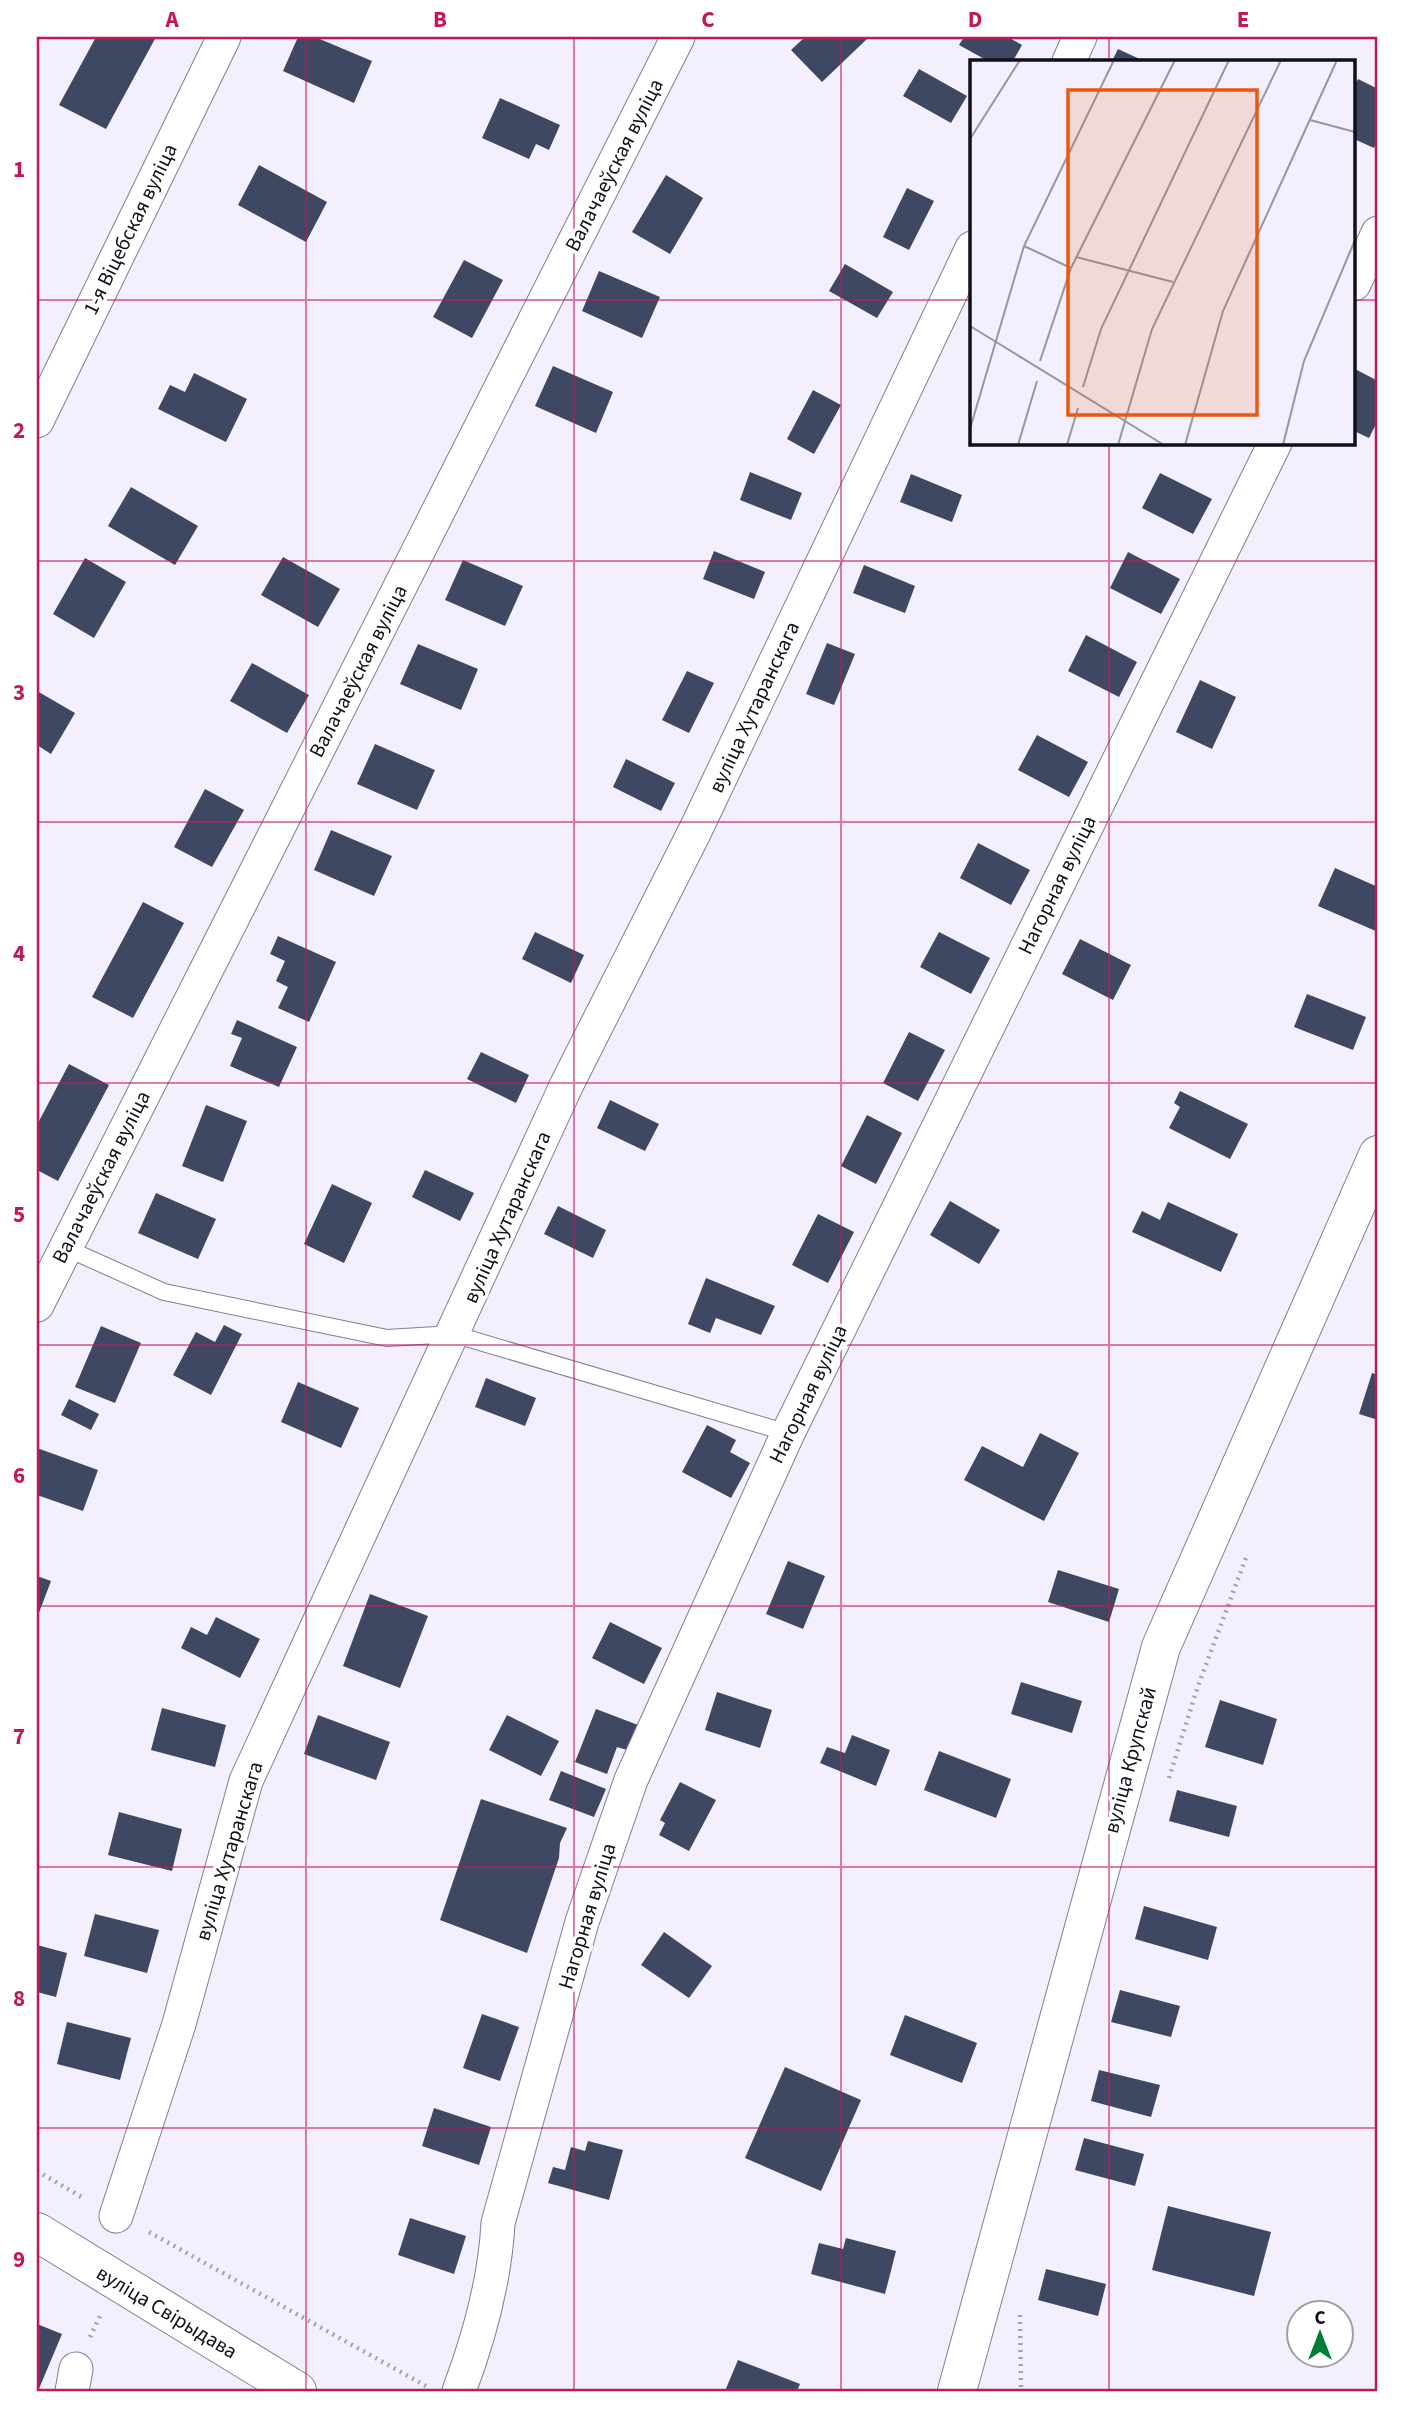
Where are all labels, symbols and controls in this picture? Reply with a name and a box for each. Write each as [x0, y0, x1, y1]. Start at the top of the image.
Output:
text: A [164, 3, 179, 36]
text: B [433, 3, 447, 36]
text: C [701, 3, 715, 36]
text: D [968, 3, 982, 36]
text: E [1237, 3, 1249, 36]
inset map [970, 60, 1356, 444]
street label: Валачаеўская вуліца [557, 73, 671, 257]
street label: 1-я Віцебская вуліца [75, 138, 185, 320]
text: 1 [13, 153, 25, 186]
text: 2 [13, 414, 25, 447]
street label: Валачаеўская вуліца [301, 579, 415, 763]
street label: вуліца Хутаранскага [701, 616, 807, 798]
text: 3 [13, 676, 25, 709]
street label: Нагорная вуліца [1010, 810, 1104, 960]
text: 4 [13, 937, 25, 970]
street label: Валачаеўская вуліца [44, 1085, 158, 1269]
street label: вуліца Хутаранскага [456, 1126, 558, 1308]
text: 5 [13, 1198, 25, 1231]
street label: Нагорная вуліца [761, 1319, 855, 1469]
text: 6 [13, 1459, 25, 1492]
street label: вуліца Крупскай [1096, 1683, 1164, 1837]
text: 7 [13, 1720, 25, 1753]
street label: вуліца Хутаранскага [187, 1758, 271, 1944]
street label: Нагорная вуліца [551, 1839, 623, 1993]
text: 8 [13, 1982, 25, 2015]
text: 9 [13, 2243, 25, 2276]
street label: вуліца Свірыдава [91, 2258, 243, 2366]
north arrow [1286, 2298, 1356, 2368]
text: С [1314, 2305, 1326, 2332]

